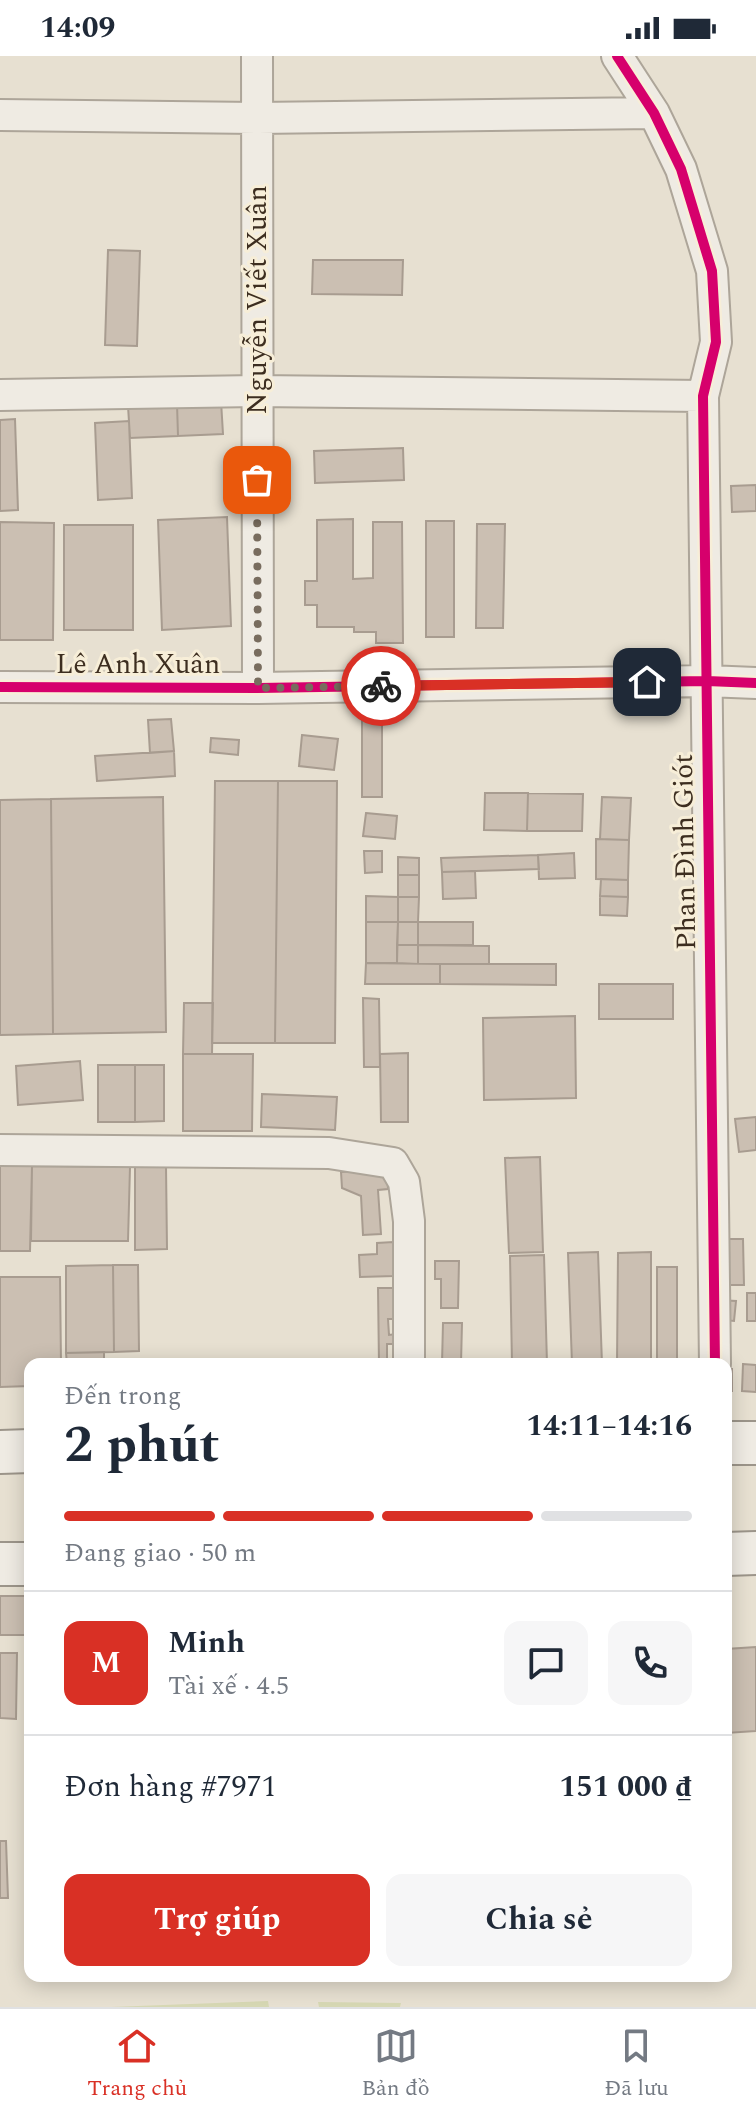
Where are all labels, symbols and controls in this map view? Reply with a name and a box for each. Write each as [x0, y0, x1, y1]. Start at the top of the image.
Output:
text: 14:09 [40, 5, 115, 51]
street label: Nguyễn Viết Xuân [236, 185, 279, 415]
pin [223, 446, 291, 514]
icon: bag [235, 458, 279, 502]
street label: Lê Anh Xuân [56, 643, 220, 686]
courier [341, 646, 421, 726]
pin [613, 648, 681, 716]
icon: home [625, 660, 669, 704]
icon: bike [359, 664, 403, 708]
street label: Phan Đình Giót [662, 753, 708, 951]
text: Đến trong [64, 1376, 181, 1416]
text: 14:11–14:16 [526, 1403, 692, 1449]
text: 2 phút [64, 1406, 220, 1485]
text: Đang giao · 50 m [64, 1533, 256, 1573]
text: Minh [168, 1620, 245, 1666]
button: chat [504, 1621, 588, 1705]
button: phone [608, 1621, 692, 1705]
text: M [91, 1640, 121, 1686]
text: Tài xế · 4.5 [168, 1666, 289, 1706]
text: Đơn hàng #7971 [64, 1764, 277, 1810]
text: 151 000 ₫ [559, 1764, 692, 1810]
button: Trợ giúp [64, 1874, 370, 1966]
button: Chia sẻ [386, 1874, 692, 1966]
tab: Trang chủ [87, 2024, 187, 2105]
tab: Bản đồ [362, 2024, 430, 2105]
tab: Đã lưu [604, 2024, 669, 2105]

